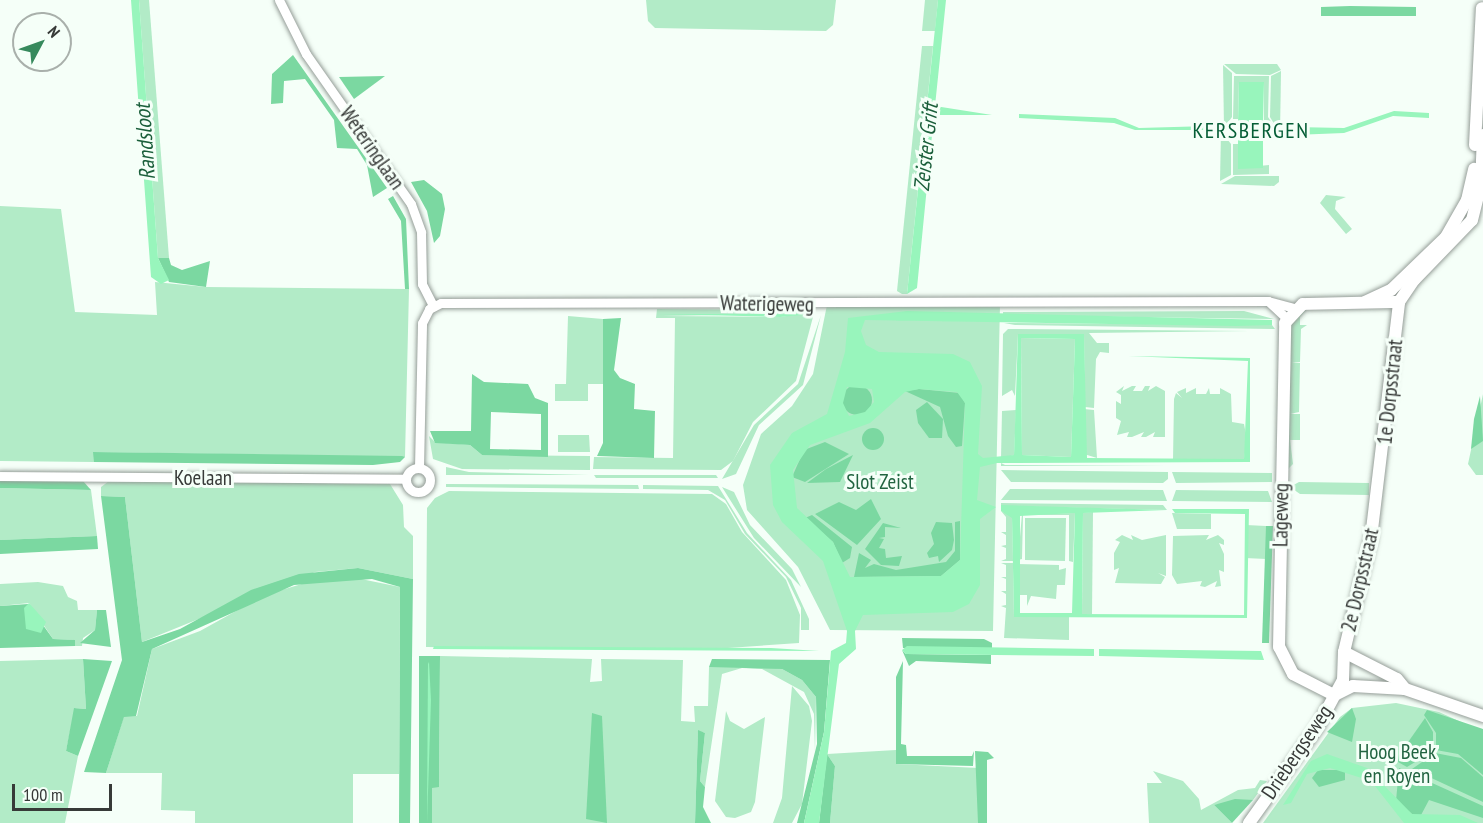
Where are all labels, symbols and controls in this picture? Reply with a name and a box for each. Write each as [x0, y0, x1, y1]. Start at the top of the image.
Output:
north arrow [12, 12, 72, 72]
text: N [44, 22, 64, 41]
water label: Zeister Grift [908, 101, 944, 193]
street label: Weteringlaan [334, 102, 410, 194]
water label: Randsloot [129, 103, 161, 181]
district label: KERSBERGEN [1192, 118, 1310, 144]
street label: Waterigeweg [720, 291, 814, 317]
street label: 1e Dorpsstraat [1372, 338, 1408, 446]
street label: Koelaan [174, 465, 232, 491]
park label: Slot Zeist [846, 469, 914, 495]
street label: Lageweg [1268, 483, 1294, 547]
street label: 2e Dorpsstraat [1336, 526, 1384, 634]
street label: Driebergseweg [1256, 700, 1338, 804]
park label: Hoog Beek en Royen [1358, 739, 1436, 789]
scale bar [15, 772, 116, 810]
text: 100 m [23, 783, 63, 806]

